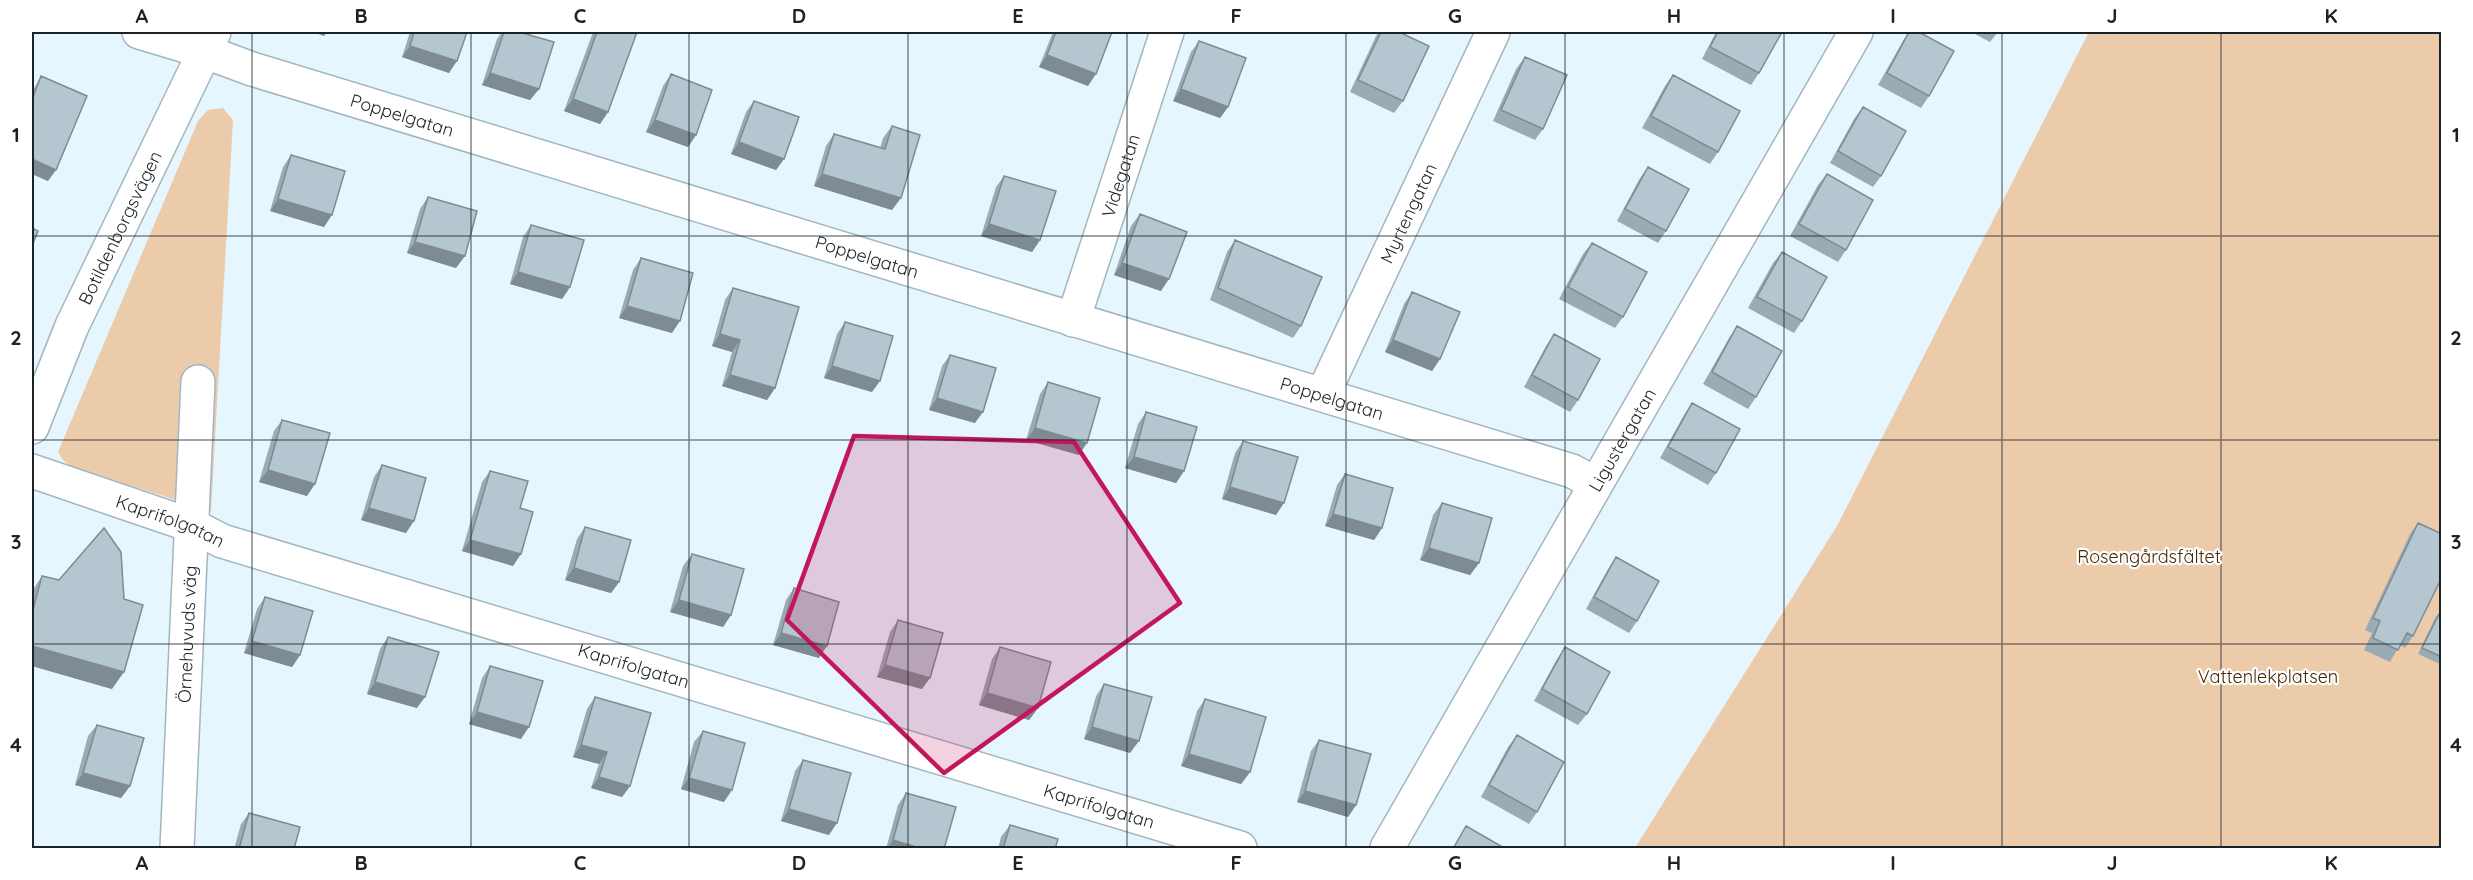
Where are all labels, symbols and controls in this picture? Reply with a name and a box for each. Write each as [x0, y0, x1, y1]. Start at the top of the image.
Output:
text: A [136, 3, 149, 28]
text: B [354, 3, 368, 28]
text: C [574, 3, 587, 28]
text: D [792, 3, 806, 28]
text: E [1012, 3, 1024, 28]
text: F [1230, 3, 1242, 28]
text: G [1448, 3, 1462, 28]
text: H [1667, 3, 1681, 28]
text: I [1890, 3, 1896, 28]
text: J [2106, 3, 2118, 28]
text: K [2324, 3, 2338, 28]
street label: Poppelgatan [348, 88, 457, 141]
text: 1 [12, 122, 20, 147]
text: 1 [2452, 122, 2460, 147]
street label: Videgatan [1096, 131, 1144, 220]
street label: Botildenborgsvägen [73, 147, 166, 308]
street label: Myrtengatan [1375, 159, 1441, 267]
street label: Poppelgatan [813, 230, 922, 283]
text: 2 [10, 325, 22, 350]
text: 2 [2450, 325, 2462, 350]
street label: Poppelgatan [1278, 371, 1387, 425]
street label: Ligustergatan [1583, 384, 1660, 495]
street label: Kaprifolgatan [113, 489, 229, 552]
text: 3 [11, 529, 21, 554]
text: 3 [2451, 529, 2461, 554]
park label: Rosengårdsfältet [2077, 545, 2221, 568]
street label: Örnehuvuds väg [172, 565, 201, 703]
street label: Kaprifolgatan [576, 638, 692, 693]
park label: Vattenlekplatsen [2198, 665, 2338, 688]
text: 4 [10, 732, 22, 757]
text: 4 [2450, 732, 2462, 757]
street label: Kaprifolgatan [1041, 778, 1158, 833]
text: A [136, 850, 149, 875]
text: B [354, 850, 368, 875]
text: C [574, 850, 587, 875]
text: D [792, 850, 806, 875]
text: E [1012, 850, 1024, 875]
text: F [1230, 850, 1242, 875]
text: G [1448, 850, 1462, 875]
text: H [1667, 850, 1681, 875]
text: I [1890, 850, 1896, 875]
text: J [2106, 850, 2118, 875]
text: K [2324, 850, 2338, 875]

